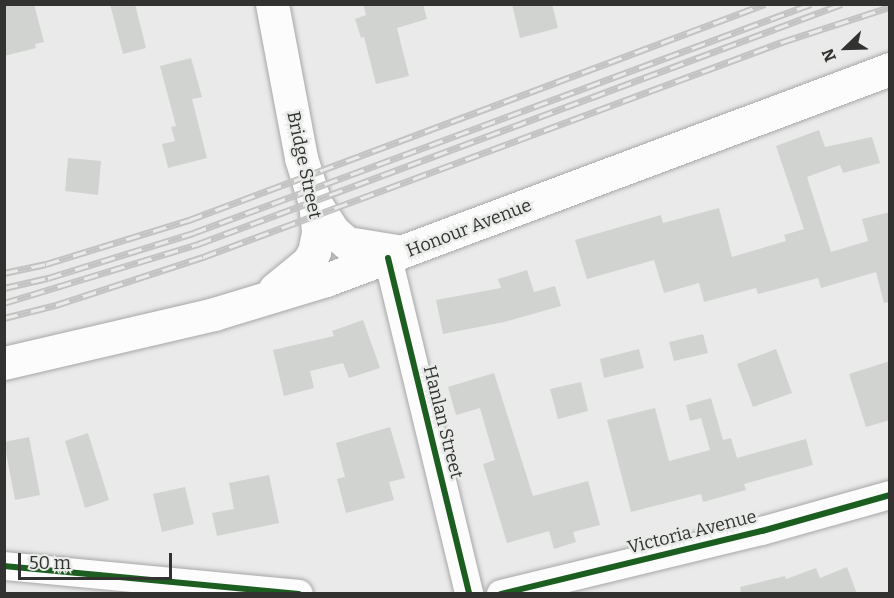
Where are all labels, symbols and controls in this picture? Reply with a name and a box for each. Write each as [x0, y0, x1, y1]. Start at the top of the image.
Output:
north arrow [816, 18, 876, 78]
text: N [818, 46, 840, 65]
street label: Bridge Street [282, 109, 326, 221]
street label: Honour Avenue [403, 194, 535, 262]
street label: Hanlan Street [419, 363, 467, 481]
street label: Victoria Avenue [625, 506, 759, 558]
scale bar [21, 541, 176, 579]
text: 50 m [29, 552, 71, 574]

